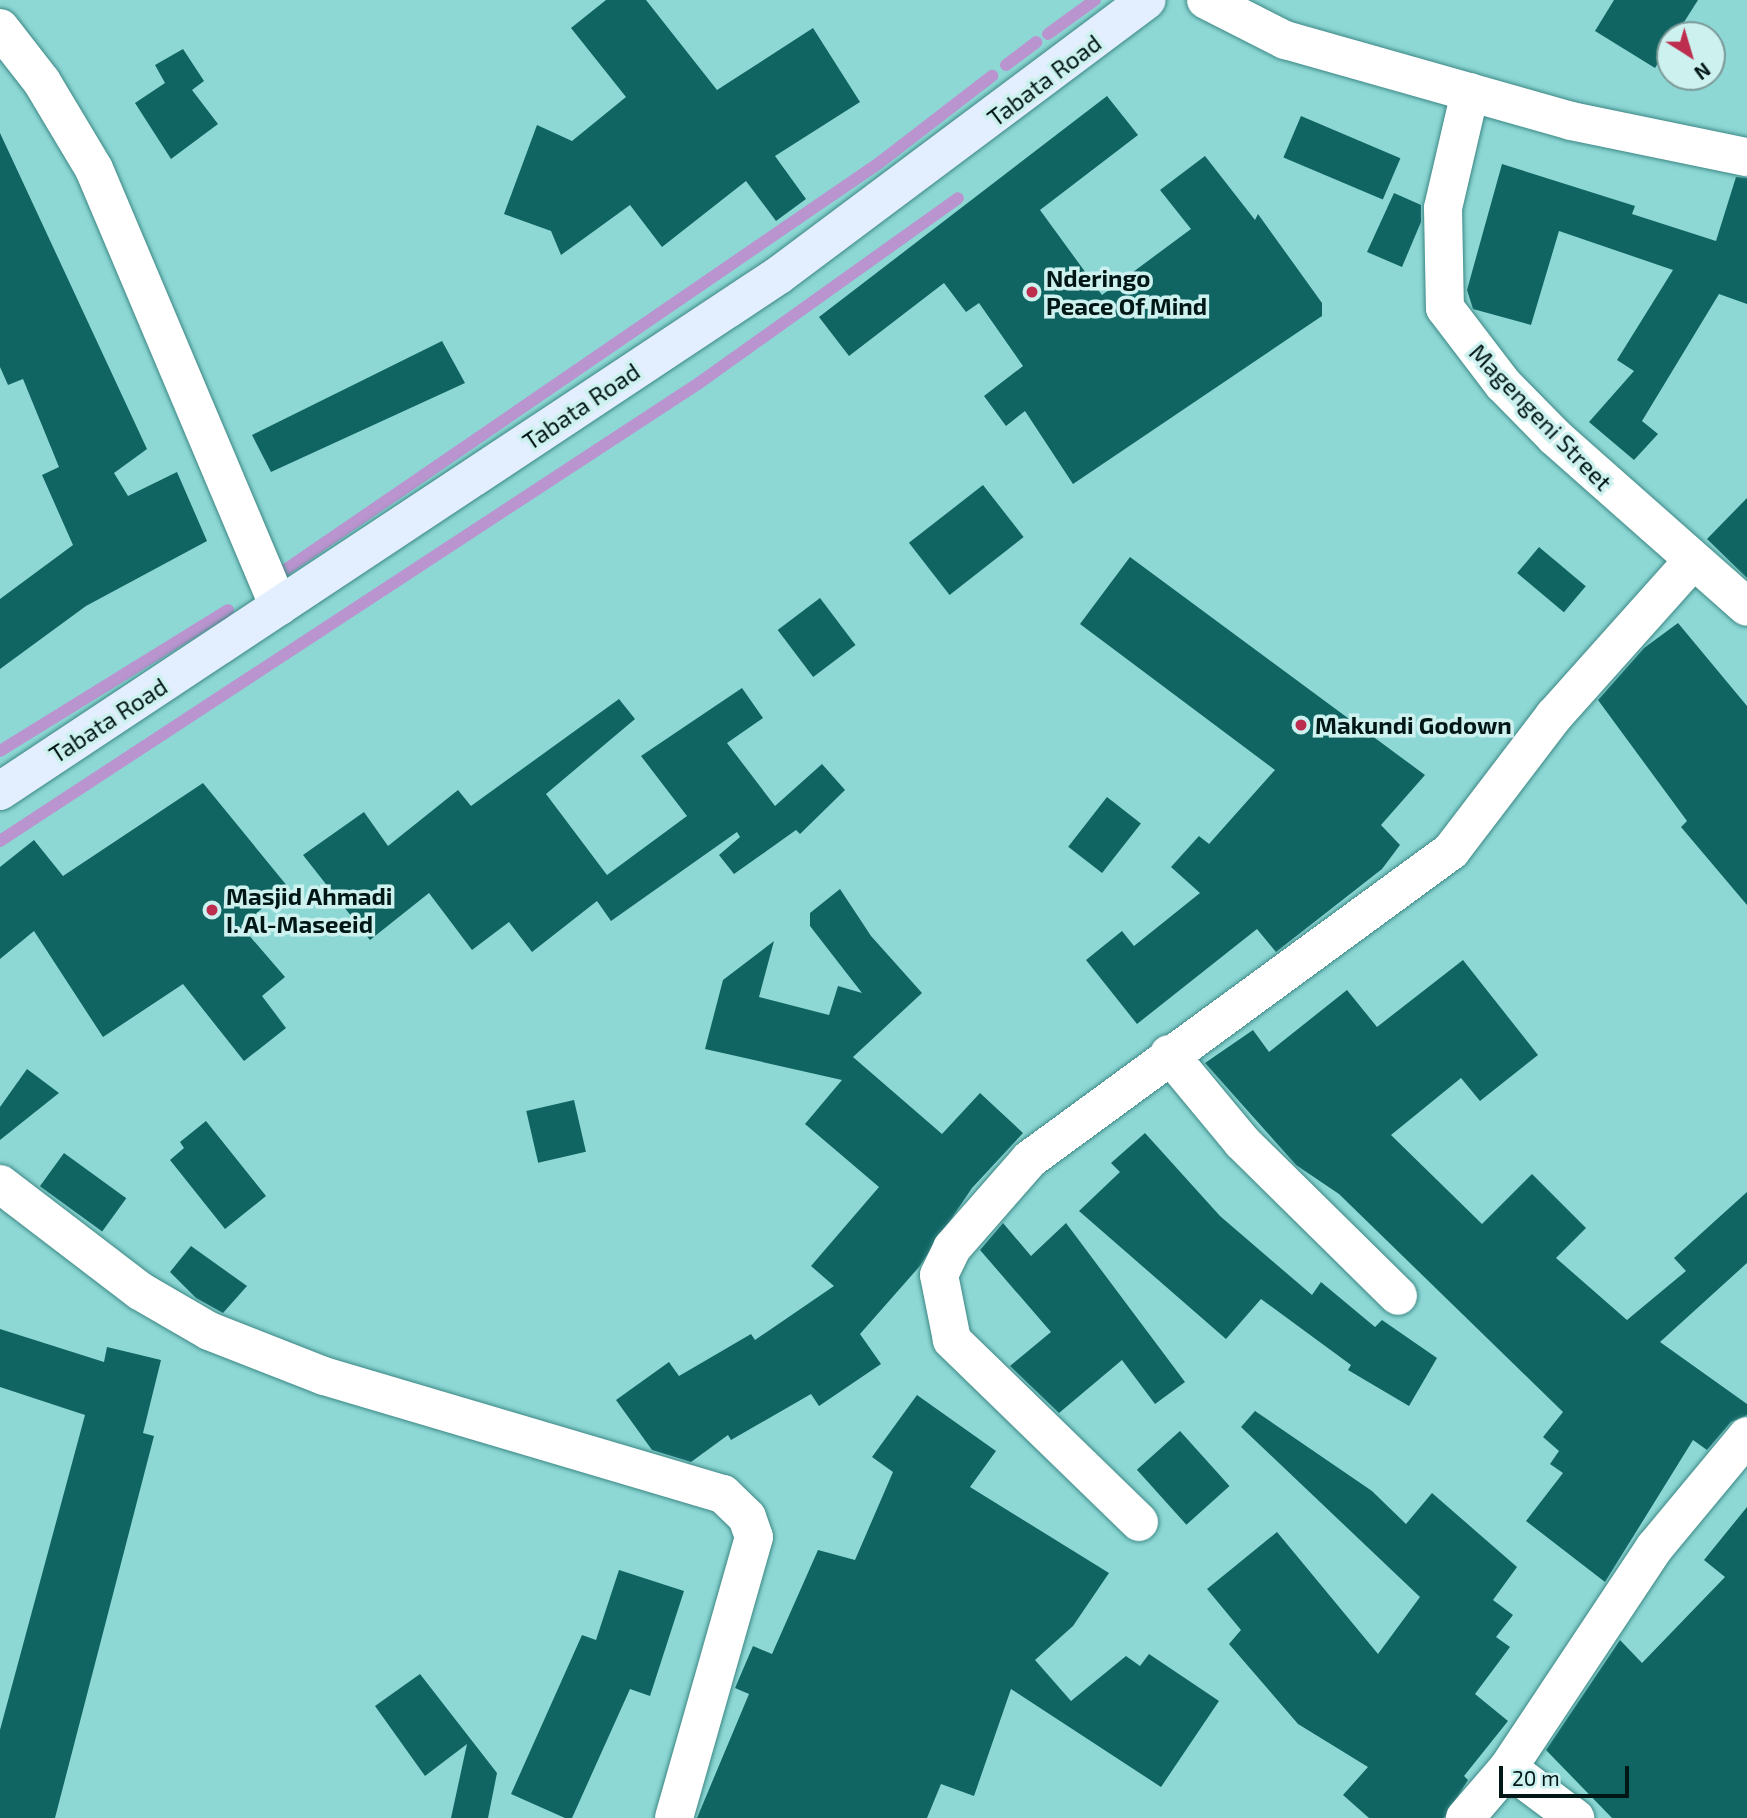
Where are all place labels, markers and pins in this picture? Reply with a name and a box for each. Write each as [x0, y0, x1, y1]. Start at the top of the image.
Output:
place label: Nderingo Peace Of Mind [1046, 264, 1207, 320]
marker: Nderingo Peace Of Mind [1024, 284, 1040, 300]
place label: Makundi Godown [1315, 711, 1512, 739]
marker: Makundi Godown [1293, 717, 1309, 733]
place label: Masjid Ahmadi I. Al-Maseeid [226, 882, 393, 938]
marker: Masjid Ahmadi I. Al-Maseeid [204, 902, 220, 918]

